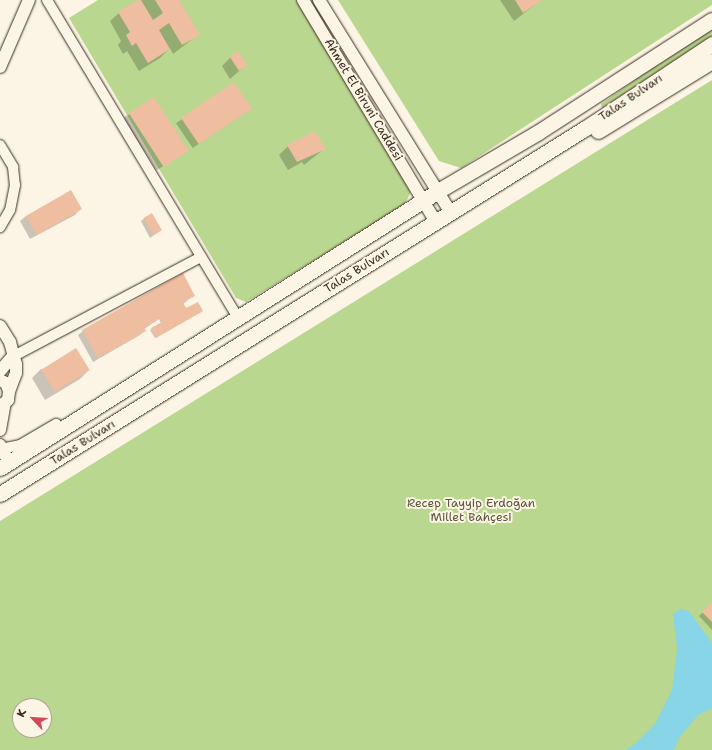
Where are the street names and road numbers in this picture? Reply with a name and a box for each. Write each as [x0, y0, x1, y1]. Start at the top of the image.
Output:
street label: Ahmet El Biruni Caddesi [321, 36, 405, 164]
street label: Talas Bulvarı [596, 71, 666, 125]
street label: Talas Bulvarı [322, 245, 392, 297]
street label: Talas Bulvarı [48, 417, 118, 469]

